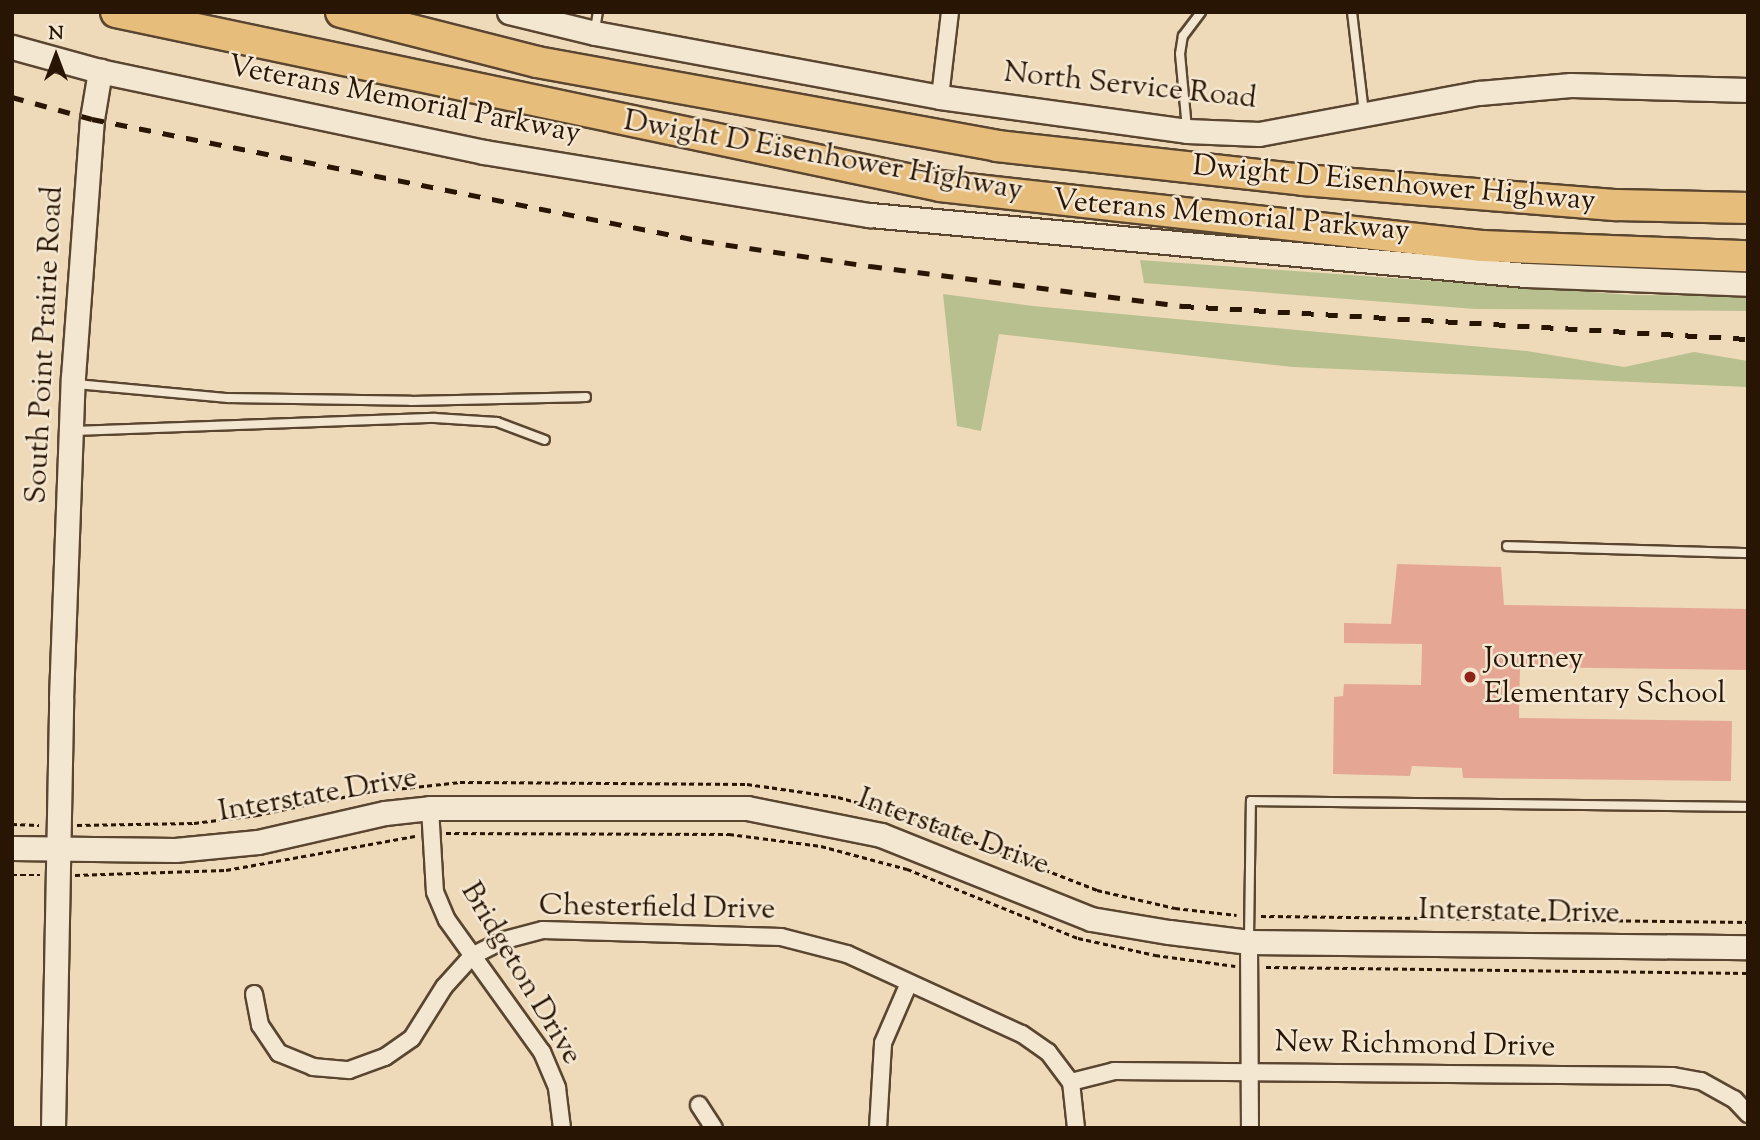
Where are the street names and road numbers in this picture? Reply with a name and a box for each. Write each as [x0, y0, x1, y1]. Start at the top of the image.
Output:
street label: Veterans Memorial Parkway [225, 49, 583, 153]
street label: North Service Road [1002, 56, 1258, 118]
street label: Dwight D Eisenhower Highway [621, 104, 1025, 210]
street label: Dwight D Eisenhower Highway [1191, 149, 1597, 221]
street label: Veterans Memorial Parkway [1051, 183, 1411, 251]
street label: South Point Prairie Road [20, 185, 72, 505]
street label: Interstate Drive [216, 761, 420, 831]
street label: Interstate Drive [852, 782, 1054, 884]
street label: Bridgeton Drive [451, 876, 589, 1072]
street label: Chesterfield Drive [538, 889, 776, 929]
street label: Interstate Drive [1418, 893, 1620, 933]
street label: New Richmond Drive [1274, 1026, 1556, 1066]

